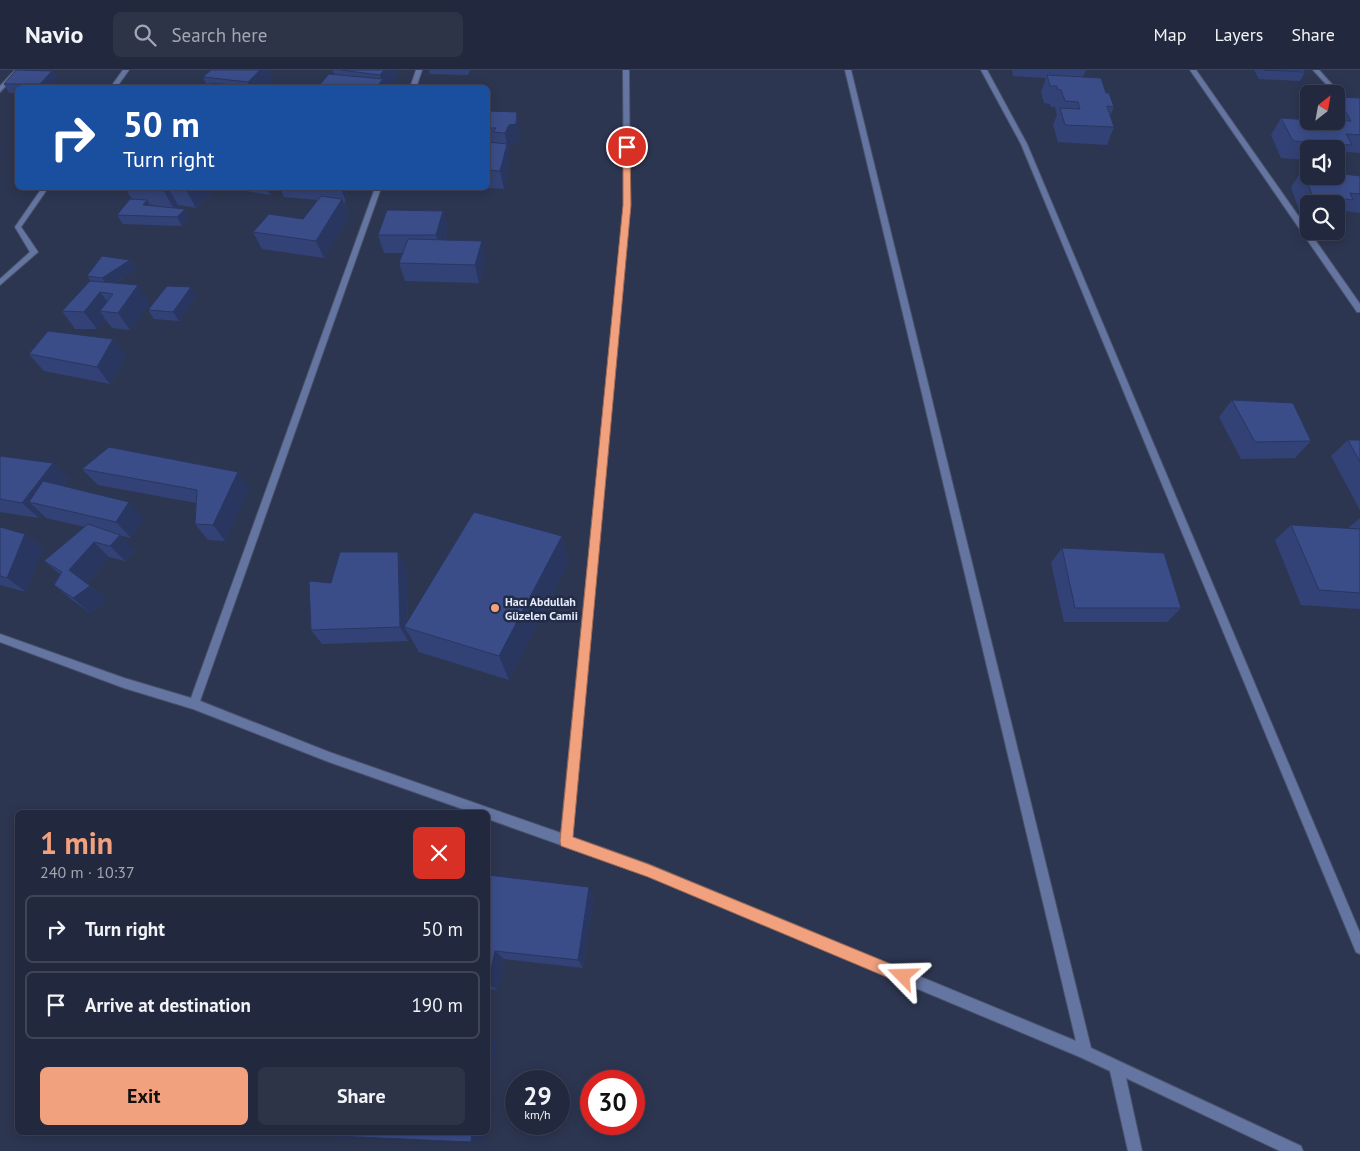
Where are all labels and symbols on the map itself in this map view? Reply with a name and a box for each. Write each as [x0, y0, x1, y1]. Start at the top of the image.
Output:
north arrow [1300, 85, 1345, 130]
pin [606, 126, 648, 168]
place label: Hacı Abdullah Güzelen Camii [505, 594, 578, 623]
marker: Hacı Abdullah Güzelen Camii [489, 602, 501, 614]
position arrow [876, 949, 928, 1001]
speed limit sign: 30 [580, 1070, 645, 1135]

